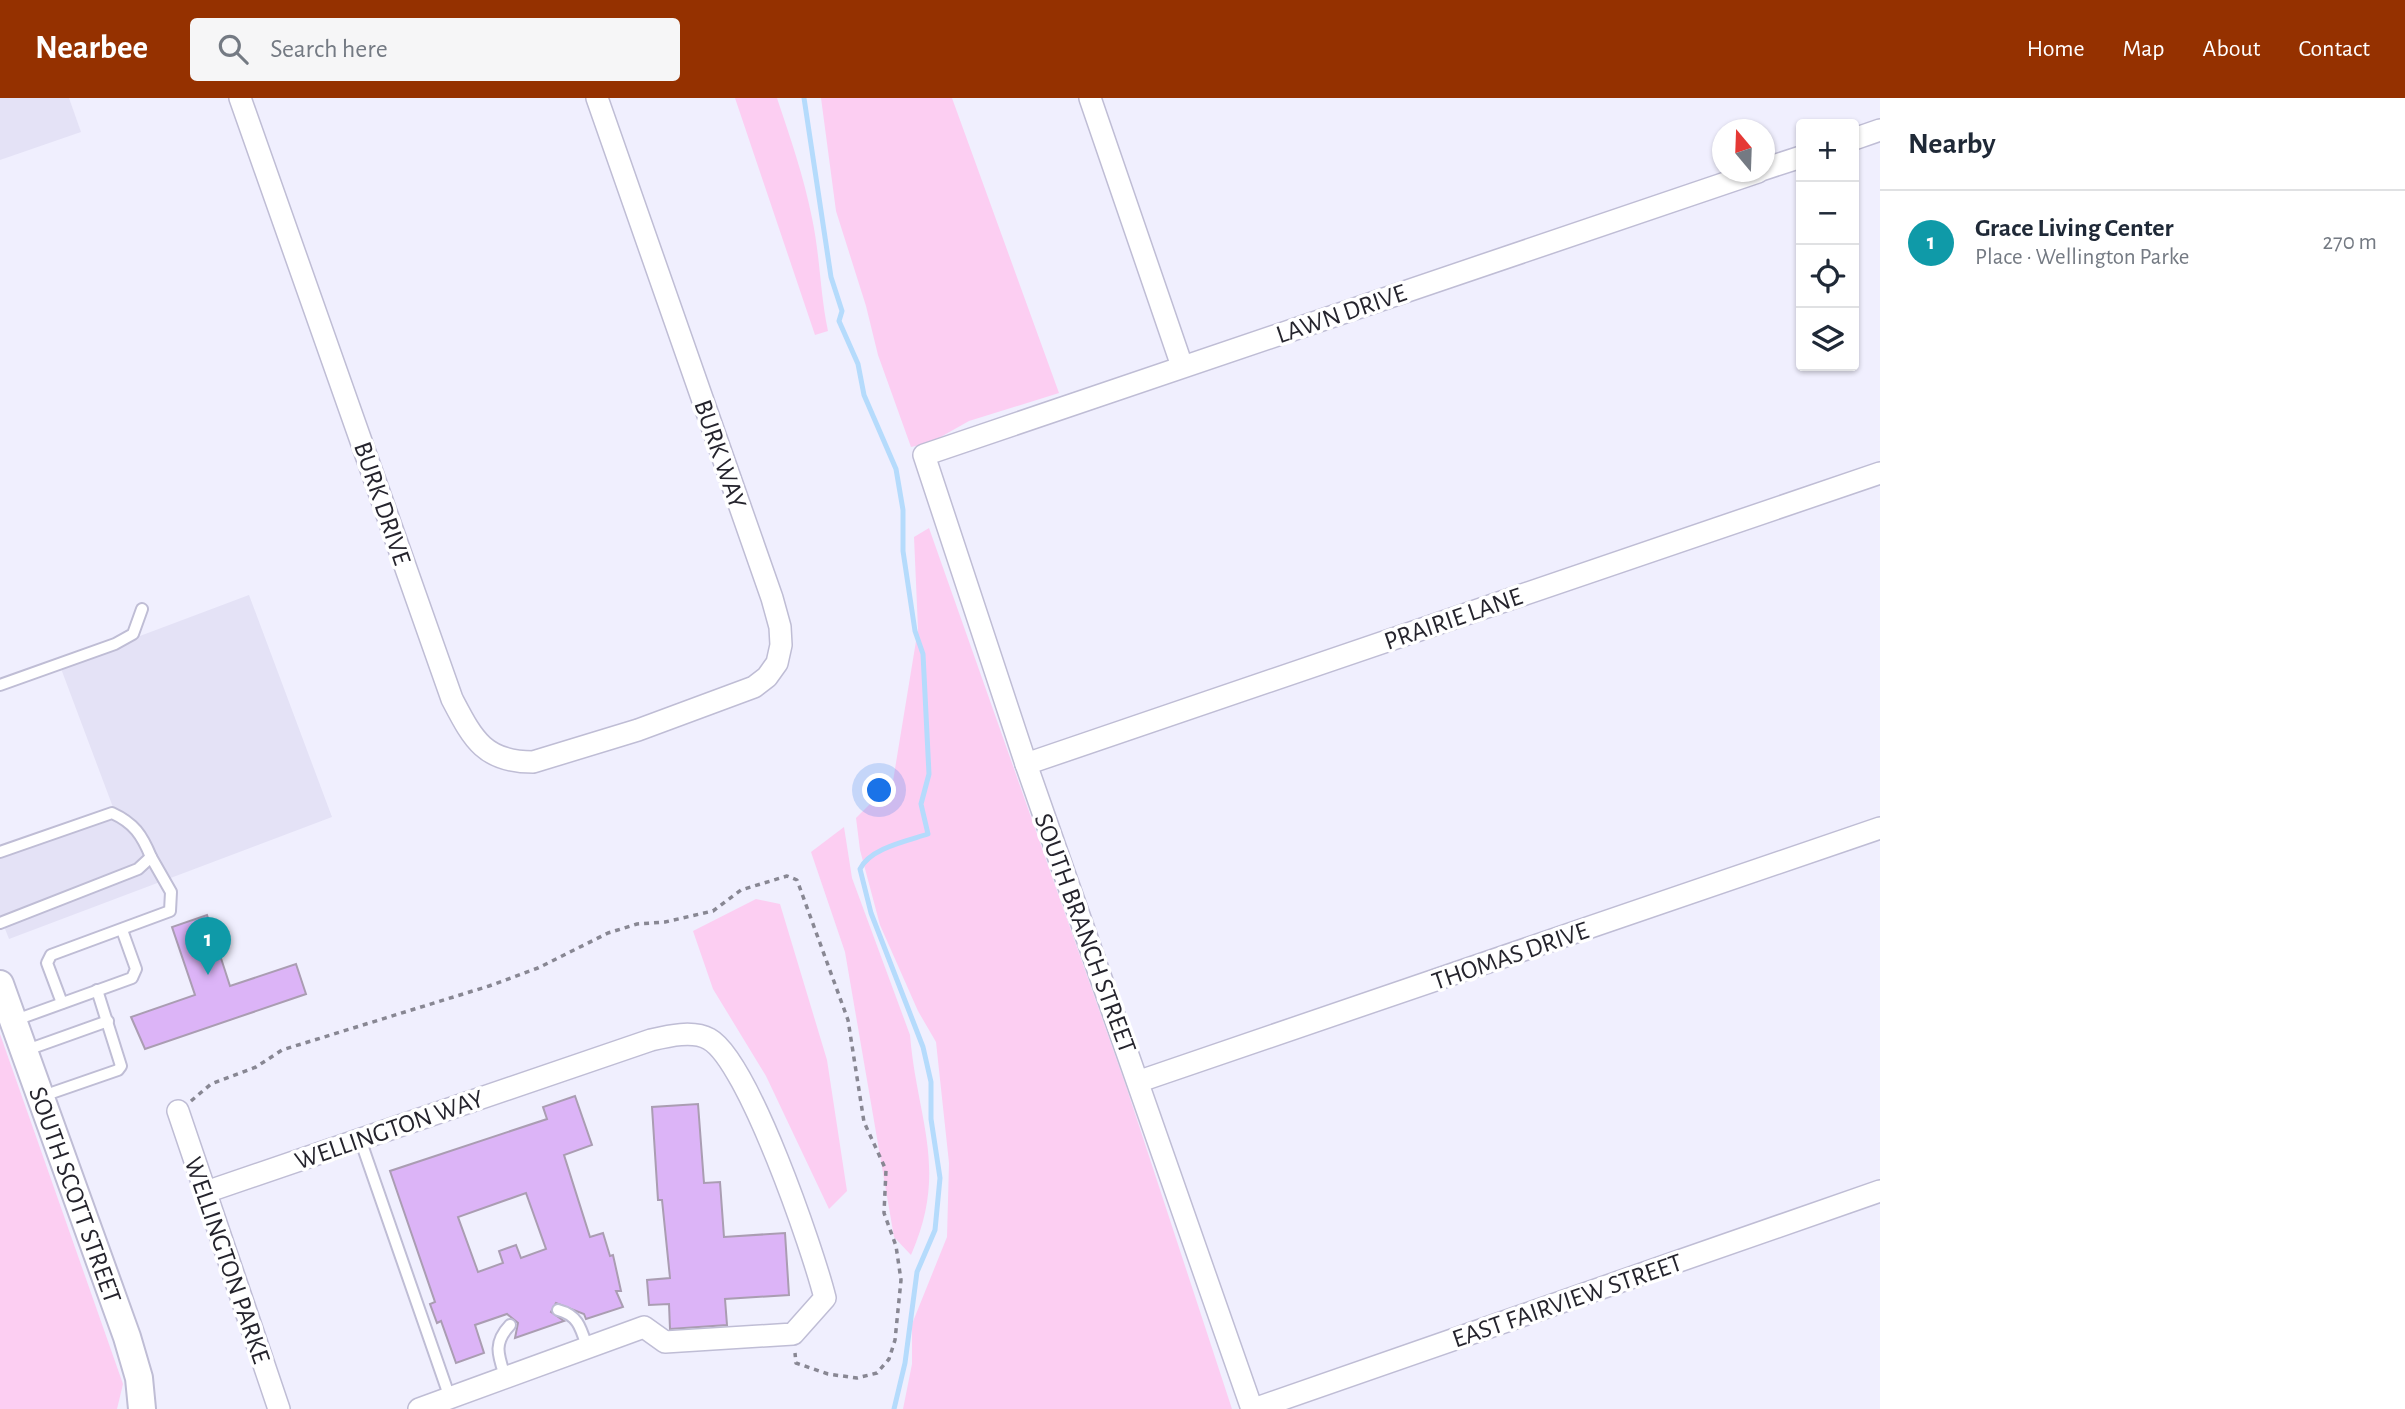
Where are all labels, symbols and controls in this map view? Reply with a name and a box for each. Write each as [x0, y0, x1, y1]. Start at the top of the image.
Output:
search box [190, 18, 680, 81]
icon: search [214, 30, 252, 68]
text: Nearbee [35, 32, 148, 65]
text: Search here [270, 36, 388, 62]
text: Home [2027, 37, 2085, 61]
text: Map [2123, 37, 2165, 61]
text: About [2203, 37, 2260, 61]
text: Contact [2298, 37, 2370, 61]
north arrow [1712, 119, 1775, 182]
map controls [1796, 119, 1859, 371]
button: + [1796, 119, 1859, 182]
text: Nearby [1908, 129, 1996, 159]
button: − [1796, 182, 1859, 245]
text: Grace Living Center [1975, 215, 2174, 241]
text: 1 [1927, 231, 1935, 254]
text: 270 m [2323, 231, 2377, 254]
button: locate [1796, 245, 1859, 308]
text: Place · Wellington Parke [1975, 246, 2189, 269]
street label: LAWN DRIVE [1273, 280, 1410, 348]
button: layers [1796, 308, 1859, 371]
street label: BURK WAY [689, 397, 751, 512]
street label: BURK DRIVE [349, 439, 415, 568]
street label: PRAIRIE LANE [1381, 583, 1526, 655]
your location [862, 773, 896, 807]
street label: SOUTH BRANCH STREET [1030, 810, 1141, 1057]
pin: 1 [185, 917, 231, 975]
street label: THOMAS DRIVE [1429, 917, 1592, 995]
street label: SOUTH SCOTT STREET [24, 1084, 126, 1307]
street label: WELLINGTON WAY [292, 1085, 487, 1174]
street label: WELLINGTON PARKE [180, 1154, 275, 1367]
street label: EAST FAIRVIEW STREET [1449, 1249, 1686, 1353]

